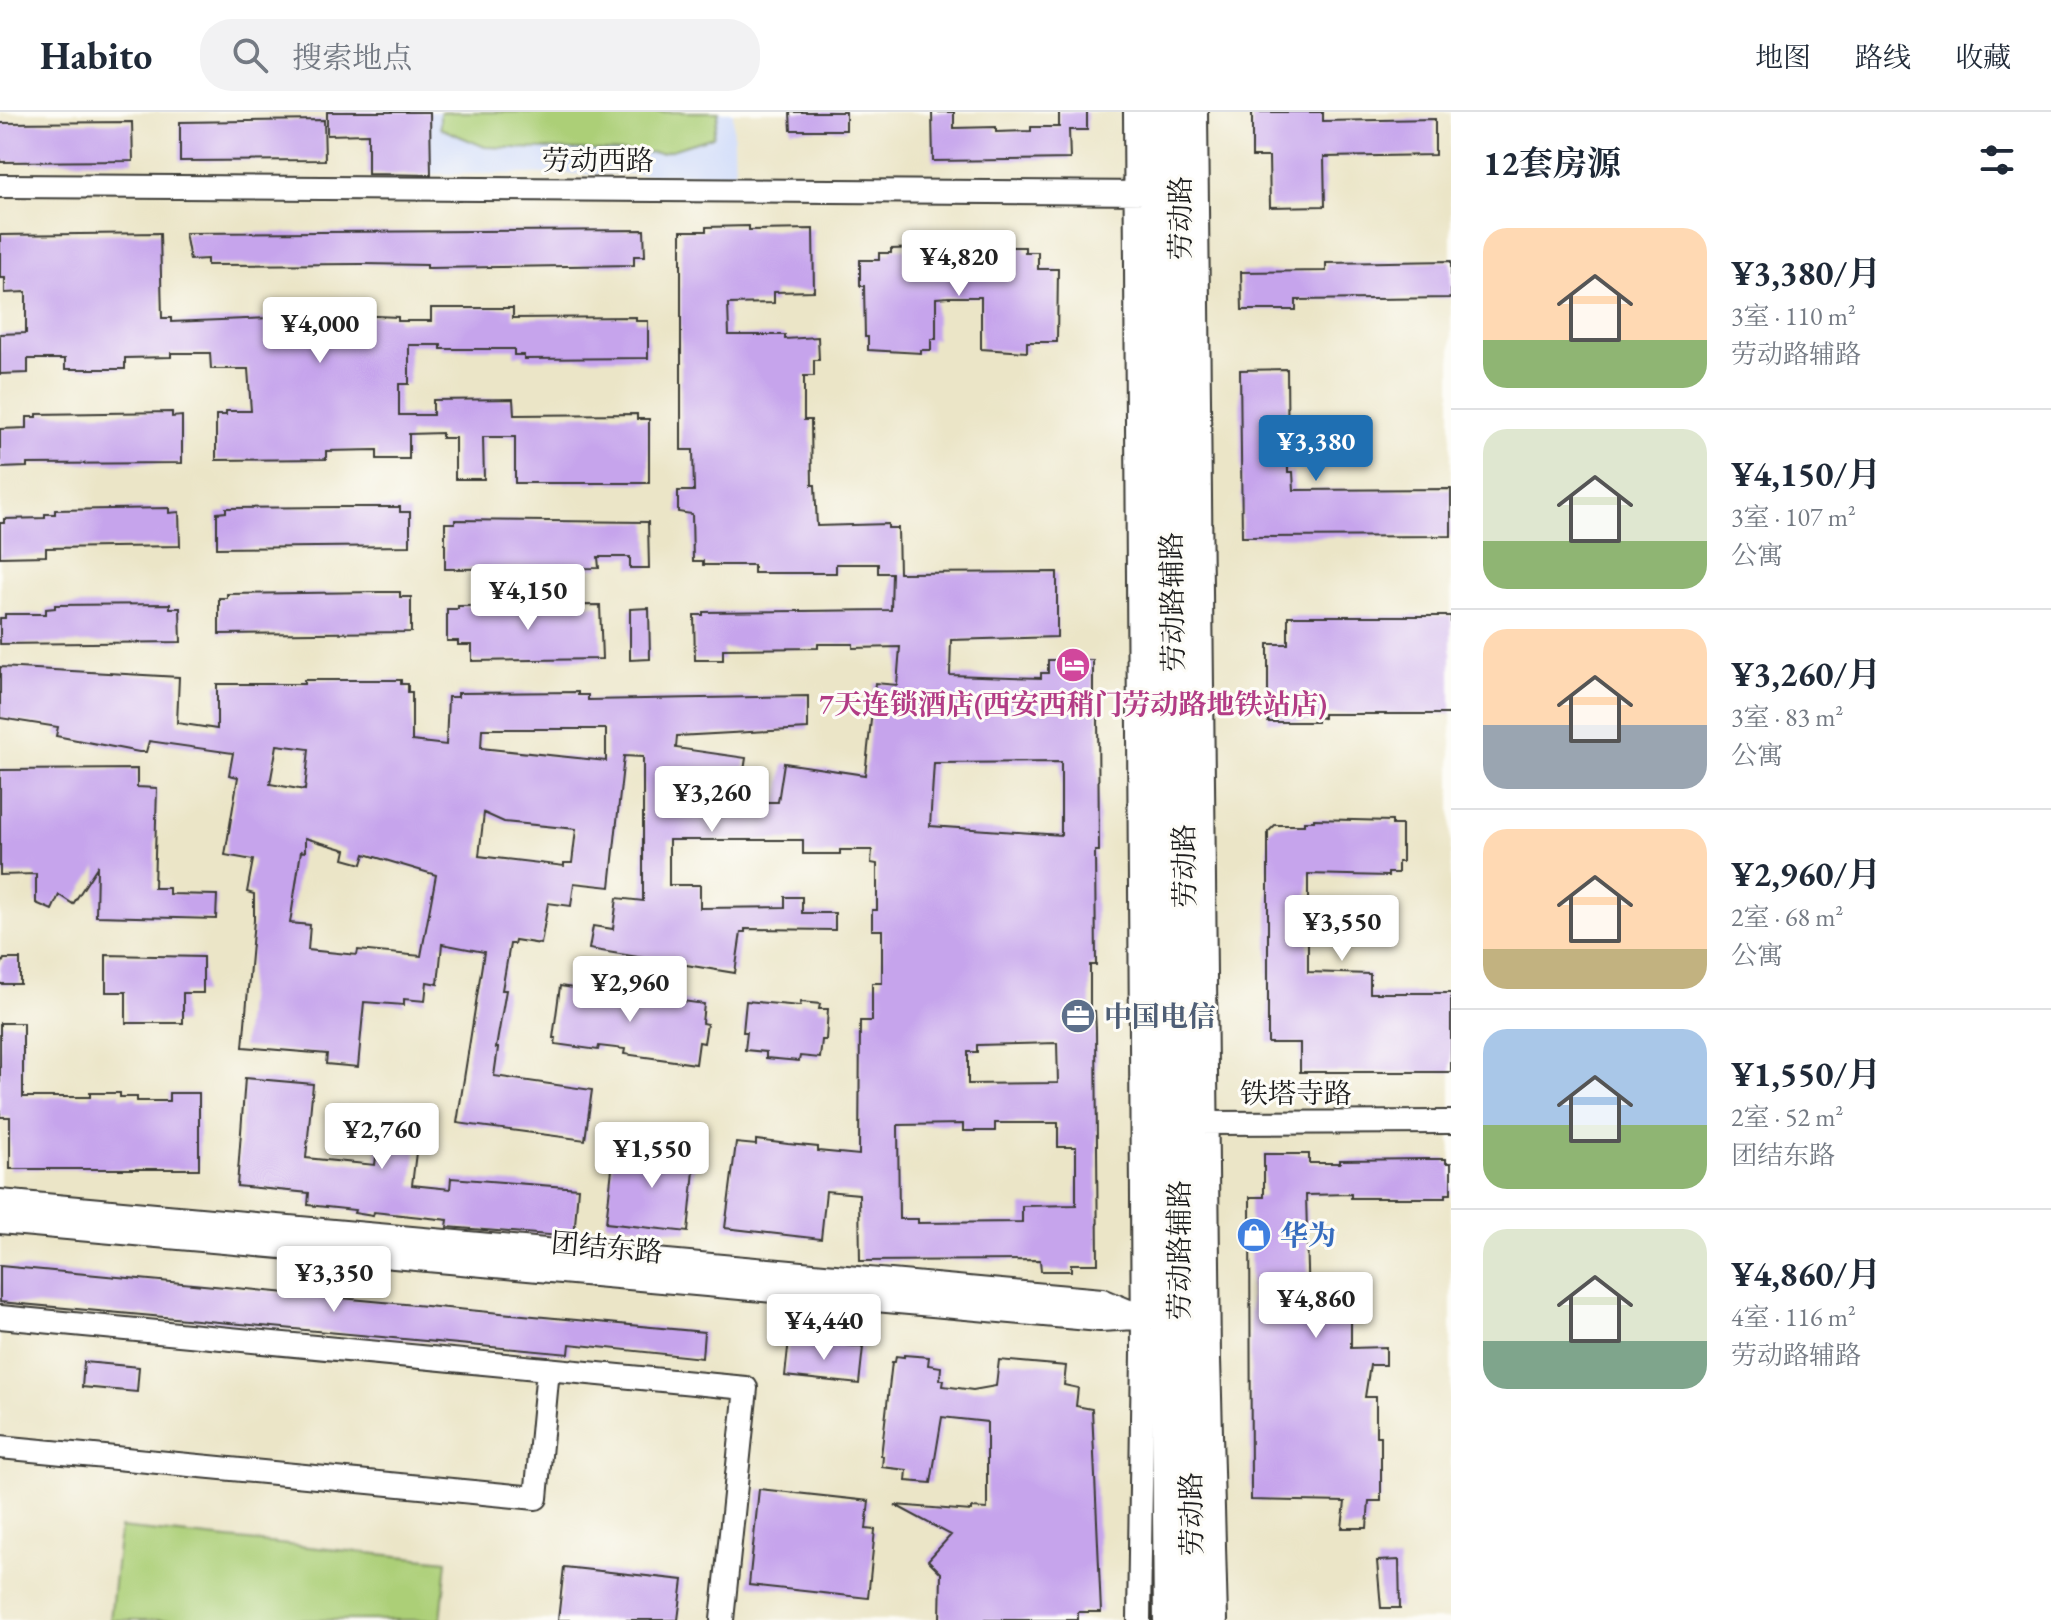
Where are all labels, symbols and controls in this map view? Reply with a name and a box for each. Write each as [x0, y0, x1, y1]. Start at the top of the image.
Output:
search box [200, 19, 760, 91]
text: Habito [40, 31, 152, 80]
icon: search [228, 33, 272, 77]
text: 搜索地点 [292, 38, 412, 77]
text: 地图 [1755, 39, 1811, 75]
text: 路线 [1855, 39, 1911, 75]
text: 收藏 [1955, 39, 2011, 75]
icon: filters [1975, 138, 2019, 182]
text: 12套房源 [1483, 141, 1621, 185]
street label: 劳动西路 [542, 142, 654, 178]
street label: 劳动路 [1162, 176, 1198, 260]
pin: ¥4,820 [894, 230, 1024, 298]
text: ¥4,820 [920, 239, 998, 273]
text: ¥3,380/月 [1731, 251, 1881, 295]
icon: home [1547, 260, 1643, 356]
pin: ¥4,000 [255, 297, 385, 365]
text: 3室 · 110 m² [1731, 299, 1856, 333]
text: ¥4,000 [281, 306, 359, 340]
text: 劳动路辅路 [1731, 337, 1861, 371]
pin: ¥3,380 [1251, 415, 1381, 483]
text: ¥3,380 [1277, 424, 1355, 458]
text: ¥4,150/月 [1731, 452, 1881, 496]
icon: home [1547, 461, 1643, 557]
text: 3室 · 107 m² [1731, 500, 1856, 534]
street label: 劳动路辅路 [1153, 532, 1191, 672]
text: 公寓 [1731, 538, 1783, 572]
pin: ¥4,150 [463, 564, 593, 632]
text: ¥4,150 [489, 573, 567, 607]
hotel icon: 7天连锁酒店(西安西稍门劳动路地铁站店) [1054, 646, 1092, 684]
text: ¥3,260/月 [1731, 652, 1881, 696]
icon: home [1547, 661, 1643, 757]
place label: 7天连锁酒店(西安西稍门劳动路地铁站店) [819, 686, 1327, 722]
text: 3室 · 83 m² [1731, 700, 1843, 734]
text: 公寓 [1731, 738, 1783, 772]
pin: ¥3,260 [647, 766, 777, 834]
text: ¥3,260 [673, 775, 751, 809]
street label: 劳动路 [1165, 824, 1203, 908]
text: ¥2,960/月 [1731, 852, 1881, 896]
icon: home [1547, 861, 1643, 957]
pin: ¥3,550 [1277, 895, 1407, 963]
text: 2室 · 68 m² [1731, 900, 1843, 934]
text: ¥3,550 [1303, 904, 1381, 938]
text: 公寓 [1731, 938, 1783, 972]
pin: ¥2,960 [565, 956, 695, 1024]
text: ¥2,960 [591, 965, 669, 999]
office icon: 中国电信 [1059, 997, 1097, 1035]
place label: 中国电信 [1104, 998, 1216, 1034]
text: ¥1,550/月 [1731, 1052, 1881, 1096]
icon: home [1547, 1061, 1643, 1157]
street label: 铁塔寺路 [1240, 1075, 1352, 1111]
text: 2室 · 52 m² [1731, 1100, 1843, 1134]
pin: ¥2,760 [317, 1103, 447, 1171]
text: ¥2,760 [343, 1112, 421, 1146]
pin: ¥1,550 [587, 1122, 717, 1190]
text: ¥1,550 [613, 1131, 691, 1165]
text: 团结东路 [1731, 1138, 1835, 1172]
street label: 劳动路辅路 [1161, 1180, 1197, 1320]
shop icon: 华为 [1235, 1216, 1273, 1254]
place label: 华为 [1280, 1217, 1336, 1253]
street label: 团结东路 [550, 1224, 664, 1270]
pin: ¥3,350 [269, 1246, 399, 1314]
text: ¥4,860/月 [1731, 1252, 1881, 1296]
text: ¥3,350 [295, 1255, 373, 1289]
icon: home [1547, 1261, 1643, 1357]
pin: ¥4,860 [1251, 1272, 1381, 1340]
text: ¥4,860 [1277, 1281, 1355, 1315]
pin: ¥4,440 [759, 1294, 889, 1362]
text: 4室 · 116 m² [1731, 1300, 1856, 1334]
text: ¥4,440 [785, 1303, 863, 1337]
text: 劳动路辅路 [1731, 1338, 1861, 1372]
street label: 劳动路 [1172, 1472, 1210, 1556]

